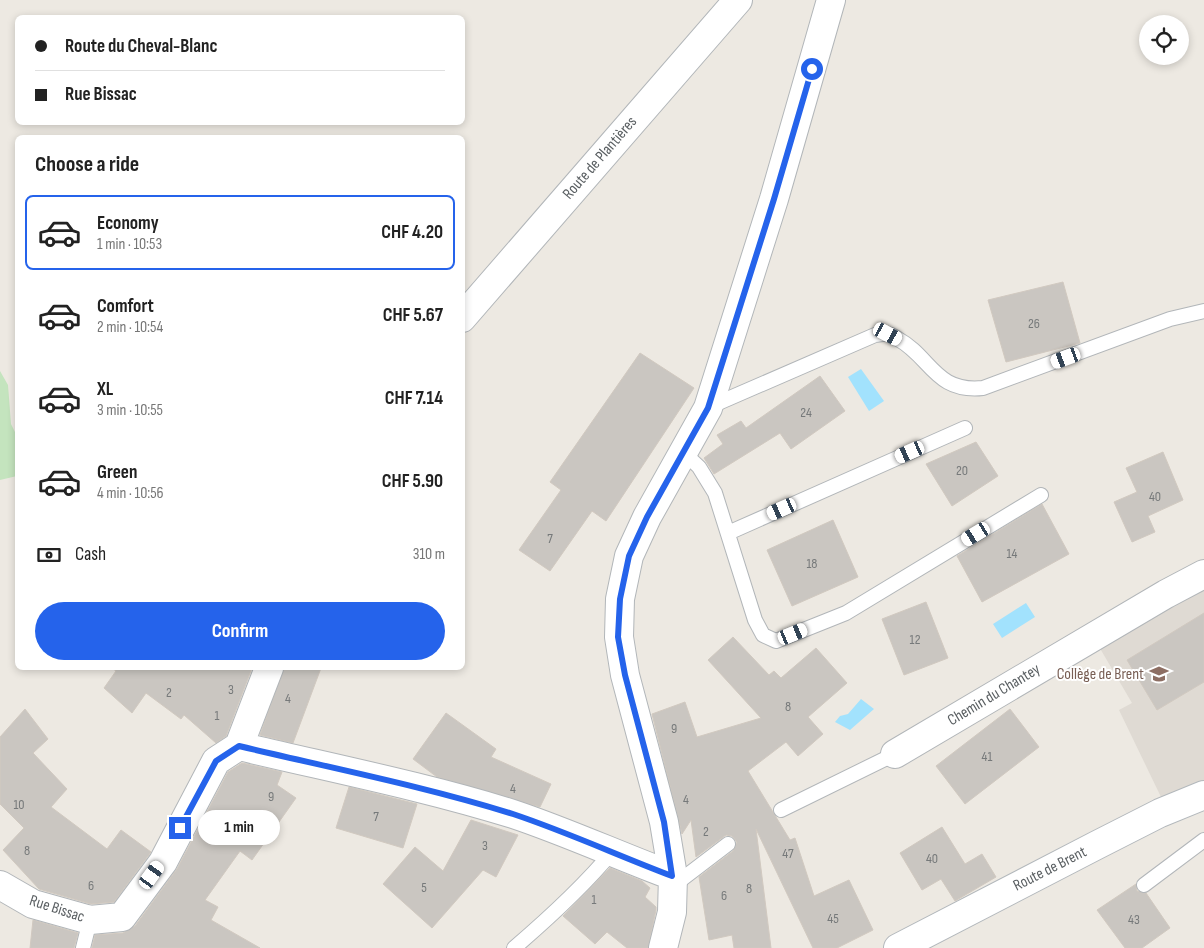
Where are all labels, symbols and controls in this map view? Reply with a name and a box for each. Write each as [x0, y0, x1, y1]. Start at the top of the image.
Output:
map controls [1139, 15, 1189, 65]
button: locate [1139, 15, 1189, 65]
text: Route du Cheval-Blanc [65, 35, 217, 58]
route start [801, 58, 823, 80]
text: Rue Bissac [65, 83, 137, 106]
street label: Route de Plantières [559, 113, 641, 203]
text: Choose a ride [35, 151, 139, 178]
icon: car [37, 210, 82, 255]
text: Economy [97, 212, 159, 235]
text: CHF 4.20 [381, 221, 443, 244]
text: 1 min · 10:53 [97, 235, 162, 254]
icon: car [37, 293, 82, 338]
text: Comfort [97, 295, 154, 318]
text: CHF 5.67 [383, 304, 443, 327]
house number: 26 [1028, 315, 1040, 332]
text: 2 min · 10:54 [97, 318, 163, 337]
car [871, 320, 904, 348]
car [1049, 346, 1082, 370]
icon: car [37, 376, 82, 421]
text: XL [97, 378, 113, 401]
text: CHF 7.14 [385, 387, 443, 410]
text: 3 min · 10:55 [97, 401, 163, 420]
house number: 24 [800, 404, 812, 421]
car [893, 439, 926, 465]
icon: car [37, 459, 82, 504]
text: Green [97, 461, 137, 484]
house number: 20 [956, 462, 968, 479]
text: CHF 5.90 [382, 470, 443, 493]
text: 4 min · 10:56 [97, 484, 164, 503]
house number: 40 [1149, 488, 1161, 505]
car [765, 496, 798, 522]
car [959, 520, 992, 548]
house number: 7 [547, 530, 553, 547]
icon: cash [35, 541, 63, 569]
text: Cash [75, 543, 106, 566]
text: 310 m [413, 545, 445, 564]
house number: 14 [1007, 545, 1018, 562]
house number: 18 [806, 555, 818, 572]
button: Confirm [35, 602, 445, 660]
car [776, 621, 809, 647]
house number: 12 [910, 631, 921, 648]
street label: Chemin du Chantey [944, 660, 1044, 730]
school or university icon: Collège de Brent [1148, 663, 1170, 685]
place label: Collège de Brent [1057, 665, 1144, 684]
house number: 3 [228, 681, 234, 698]
house number: 2 [166, 684, 172, 701]
house number: 4 [285, 690, 291, 707]
house number: 8 [785, 698, 791, 715]
house number: 1 [215, 707, 220, 724]
house number: 9 [671, 720, 677, 737]
house number: 41 [982, 748, 992, 765]
house number: 4 [510, 780, 516, 797]
house number: 9 [268, 788, 274, 805]
house number: 4 [683, 791, 689, 808]
house number: 10 [13, 796, 25, 813]
house number: 7 [373, 808, 379, 825]
callout: 1 min [198, 810, 280, 846]
route end [169, 817, 191, 839]
text: 1 min [224, 818, 254, 837]
house number: 2 [703, 823, 709, 840]
house number: 3 [482, 837, 488, 854]
house number: 8 [24, 842, 30, 859]
street label: Route de Brent [1010, 842, 1090, 896]
house number: 47 [782, 845, 794, 862]
house number: 40 [926, 850, 938, 867]
car [137, 858, 166, 892]
house number: 6 [88, 877, 94, 894]
house number: 5 [421, 879, 427, 896]
house number: 8 [746, 880, 752, 897]
house number: 6 [721, 887, 727, 904]
street label: Rue Bissac [27, 891, 87, 927]
house number: 1 [592, 891, 597, 908]
house number: 45 [827, 910, 839, 927]
house number: 43 [1128, 911, 1140, 928]

